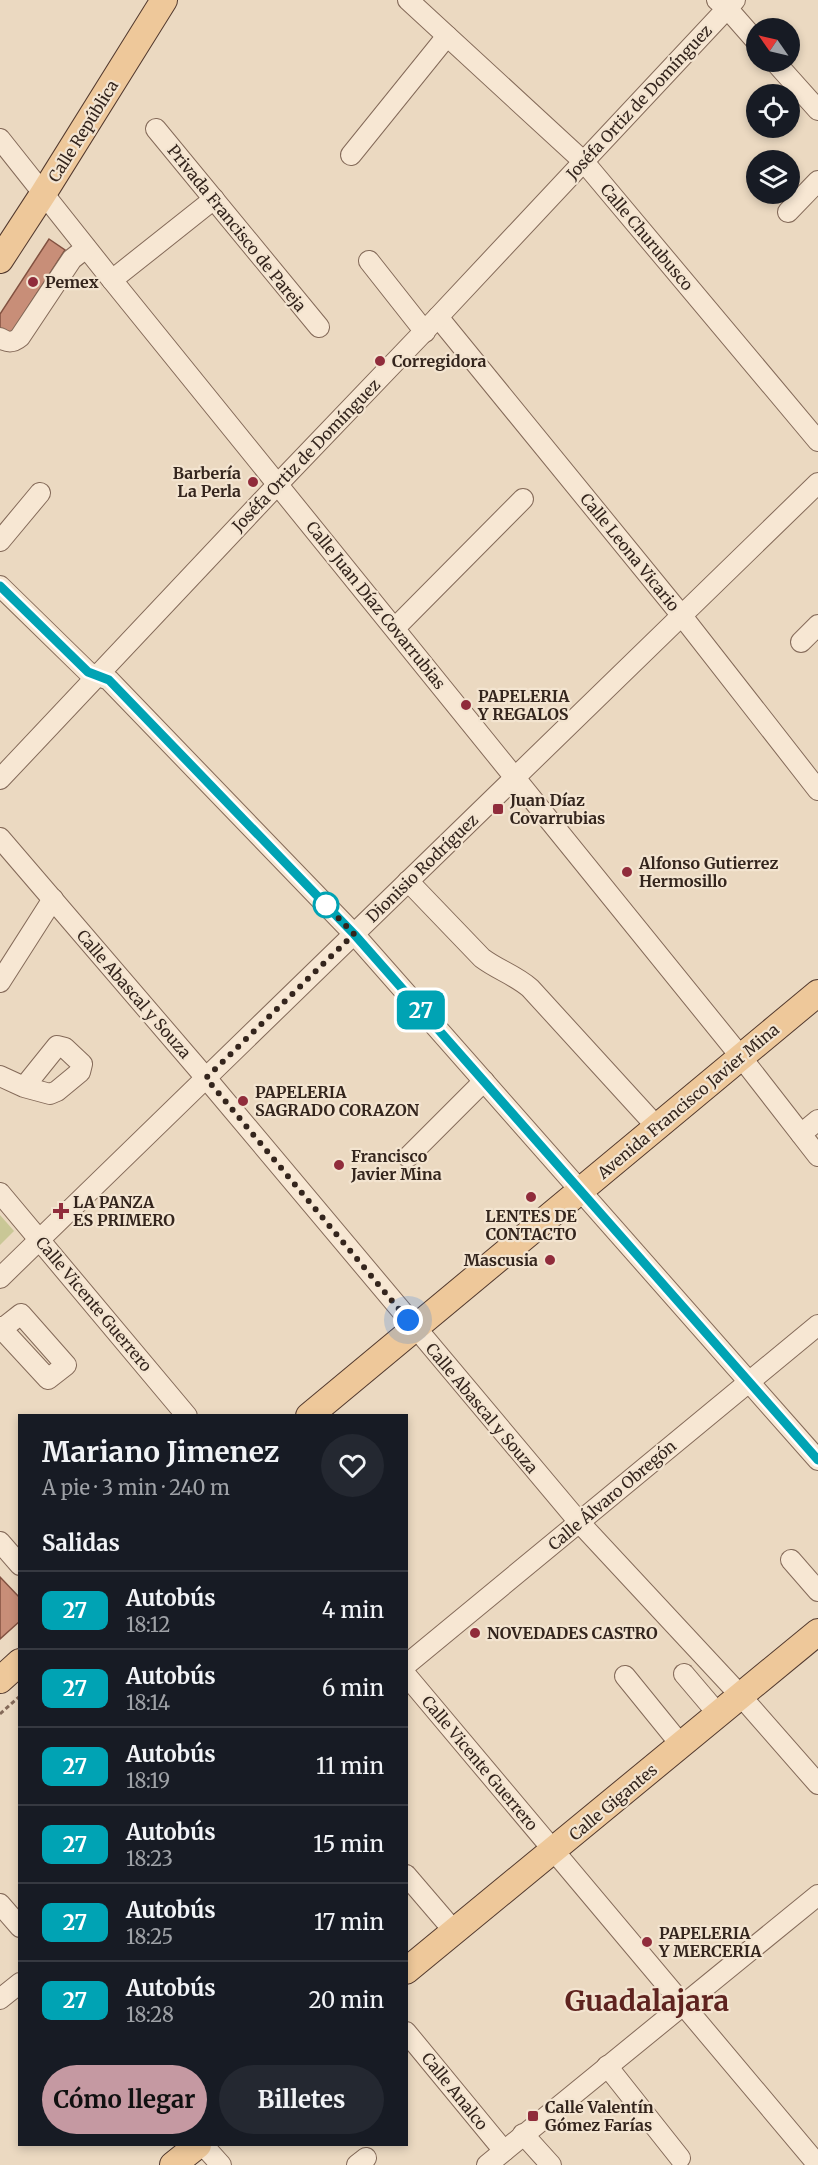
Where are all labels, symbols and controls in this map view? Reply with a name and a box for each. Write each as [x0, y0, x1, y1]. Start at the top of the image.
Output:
north arrow [746, 18, 800, 72]
map controls [746, 18, 800, 204]
street label: Joséfa Ortiz de Domínguez [561, 20, 716, 184]
street label: Calle República [44, 76, 123, 186]
button: locate [746, 84, 800, 138]
street label: Privada Francisco de Pareja [163, 141, 311, 316]
button: layers [746, 150, 800, 204]
street label: Calle Churubusco [596, 179, 698, 295]
place label: Pemex [45, 272, 99, 292]
marker: Pemex [26, 275, 40, 289]
place label: Corregidora [392, 351, 486, 371]
marker: Corregidora [373, 354, 387, 368]
street label: Joséfa Ortiz de Domínguez [227, 374, 384, 536]
place label: Barbería La Perla [173, 463, 241, 501]
marker: Barbería La Perla [246, 475, 260, 489]
street label: Calle Leona Vicario [576, 489, 684, 615]
street label: Calle Juan Díaz Covarrubias [302, 517, 450, 693]
place label: PAPELERIA Y REGALOS [477, 686, 570, 724]
marker: PAPELERIA Y REGALOS [459, 698, 473, 712]
place label: Juan Díaz Covarrubias [509, 790, 605, 828]
marker: Juan Díaz Covarrubias [491, 802, 505, 816]
street label: Dionisio Rodríguez [362, 809, 482, 926]
place label: Alfonso Gutierrez Hermosillo [638, 853, 778, 891]
marker: Alfonso Gutierrez Hermosillo [620, 865, 634, 879]
unlabelled marker [313, 892, 339, 918]
street label: Calle Abascal y Souza [73, 926, 196, 1063]
line badge: 27 [394, 990, 448, 1030]
text: 27 [409, 997, 433, 1024]
street label: Avenida Francisco Javier Mina [592, 1019, 783, 1183]
place label: PAPELERIA SAGRADO CORAZON [255, 1082, 420, 1120]
marker: PAPELERIA SAGRADO CORAZON [236, 1094, 250, 1108]
place label: Francisco Javier Mina [350, 1146, 442, 1184]
marker: Francisco Javier Mina [332, 1158, 346, 1172]
marker: LENTES DE CONTACTO [524, 1190, 538, 1204]
place label: LA PANZA ES PRIMERO [73, 1192, 175, 1230]
marker: LA PANZA ES PRIMERO [54, 1204, 68, 1218]
place label: LENTES DE CONTACTO [485, 1206, 577, 1244]
street label: Calle Vicente Guerrero [32, 1232, 156, 1376]
place label: Mascusia [464, 1250, 538, 1270]
marker: Mascusia [543, 1253, 557, 1267]
your location [393, 1305, 423, 1335]
street label: Calle Abascal y Souza [422, 1339, 543, 1478]
text: Mariano Jimenez [42, 1434, 279, 1470]
button: heart [321, 1434, 384, 1497]
street label: Calle Álvaro Obregón [544, 1435, 680, 1554]
text: A pie · 3 min · 240 m [42, 1475, 230, 1500]
text: Salidas [42, 1529, 120, 1557]
text: Autobús [126, 1584, 216, 1612]
text: 4 min [322, 1596, 384, 1624]
text: 27 [63, 1597, 87, 1624]
text: 18:12 [126, 1612, 171, 1637]
place label: NOVEDADES CASTRO [487, 1623, 658, 1643]
marker: NOVEDADES CASTRO [468, 1626, 482, 1640]
text: Autobús [126, 1662, 216, 1690]
text: 6 min [322, 1674, 384, 1702]
text: 27 [63, 1675, 87, 1702]
text: 18:14 [126, 1690, 170, 1715]
street label: Calle Vicente Guerrero [418, 1691, 542, 1835]
text: Autobús [126, 1740, 216, 1768]
text: 11 min [316, 1752, 384, 1780]
text: 27 [63, 1753, 87, 1780]
street label: Calle Gigantes [565, 1759, 661, 1845]
text: 18:19 [126, 1768, 170, 1793]
text: Autobús [126, 1818, 216, 1846]
text: 15 min [313, 1830, 384, 1858]
text: 27 [63, 1831, 87, 1858]
text: 18:23 [126, 1846, 173, 1871]
text: Autobús [126, 1896, 216, 1924]
text: 17 min [314, 1908, 384, 1936]
text: 27 [63, 1909, 87, 1936]
place label: PAPELERIA Y MERCERIA [658, 1923, 762, 1961]
text: 18:25 [126, 1924, 173, 1949]
marker: PAPELERIA Y MERCERIA [640, 1935, 654, 1949]
text: Autobús [126, 1974, 216, 2002]
district label: Guadalajara [565, 1983, 729, 2019]
text: 20 min [308, 1986, 384, 2014]
text: 27 [63, 1987, 87, 2014]
text: 18:28 [126, 2002, 174, 2027]
street label: Calle Analco [418, 2048, 492, 2134]
button: Cómo llegar [42, 2065, 207, 2134]
button: Billetes [219, 2065, 384, 2134]
place label: Calle Valentín Gómez Farías [545, 2097, 654, 2135]
marker: Calle Valentín Gómez Farías [526, 2109, 540, 2123]

